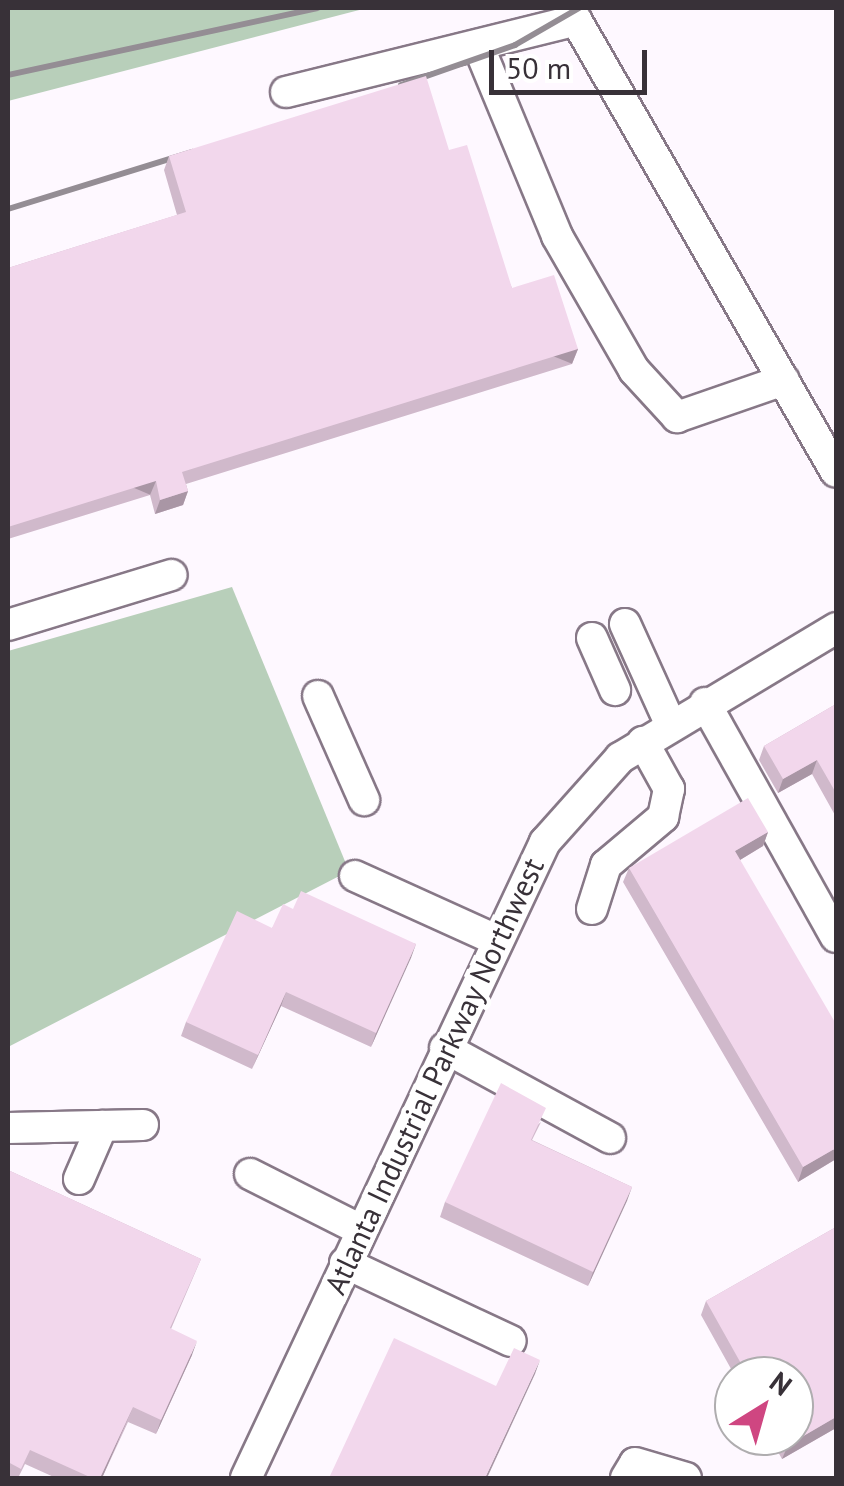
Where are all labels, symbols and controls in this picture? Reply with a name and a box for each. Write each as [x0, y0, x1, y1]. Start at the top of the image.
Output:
scale bar [494, 30, 652, 92]
text: 50 m [506, 48, 571, 87]
street label: Atlanta Industrial Parkway Northwest [317, 852, 551, 1300]
north arrow [714, 1356, 814, 1456]
text: N [763, 1363, 800, 1404]

